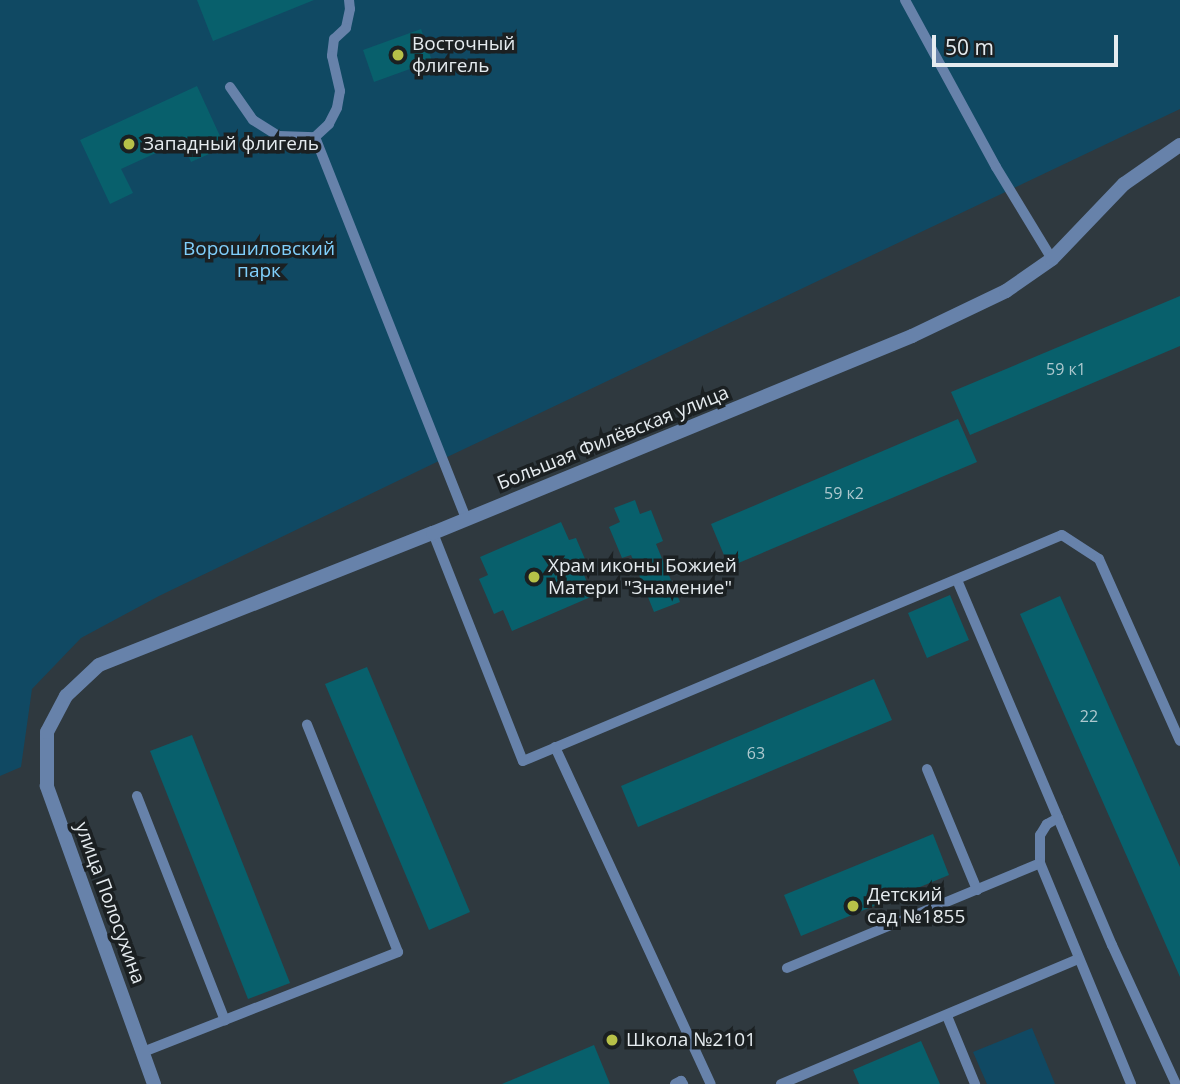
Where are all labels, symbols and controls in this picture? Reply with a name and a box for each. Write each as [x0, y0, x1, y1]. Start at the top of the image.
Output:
scale bar [935, 21, 1120, 65]
place label: Восточный флигель [412, 33, 515, 77]
text: 50 m [945, 33, 994, 61]
marker: Восточный флигель [390, 47, 406, 63]
place label: Западный флигель [143, 133, 319, 155]
marker: Западный флигель [121, 136, 137, 152]
park label: Ворошиловский парк [183, 238, 335, 282]
house number: 59 к1 [1046, 359, 1086, 379]
street label: Большая Филёвская улица [494, 381, 732, 495]
house number: 59 к2 [824, 483, 864, 503]
place label: Храм иконы Божией Матери "Знамение" [548, 555, 737, 599]
marker: Храм иконы Божией Матери "Знамение" [526, 569, 542, 585]
house number: 22 [1080, 706, 1098, 726]
house number: 63 [747, 743, 765, 763]
street label: улица Полосухина [70, 819, 150, 987]
place label: Детский сад №1855 [867, 884, 965, 928]
marker: Детский сад №1855 [845, 898, 861, 914]
place label: Школа №2101 [626, 1029, 756, 1051]
marker: Школа №2101 [604, 1032, 620, 1048]

